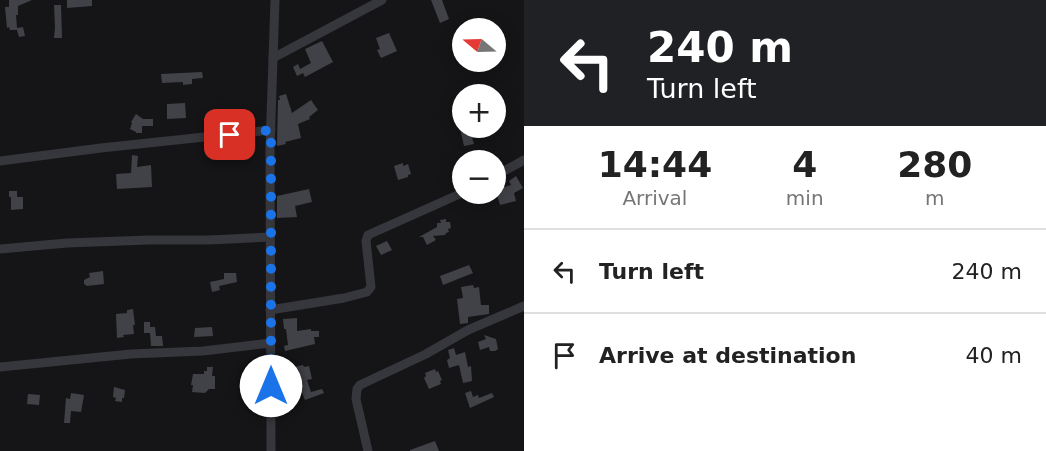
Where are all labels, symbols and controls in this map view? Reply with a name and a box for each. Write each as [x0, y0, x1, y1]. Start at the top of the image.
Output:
north arrow [452, 18, 506, 72]
map controls [452, 18, 506, 204]
text: 240 m [647, 23, 793, 72]
icon: left [548, 24, 626, 102]
text: Turn left [647, 73, 757, 104]
button: + [452, 84, 506, 138]
pin [204, 109, 255, 160]
icon: arrive [213, 118, 246, 151]
text: 14:44 [598, 144, 712, 185]
text: 4 [792, 144, 817, 185]
text: 280 [897, 144, 972, 185]
button: − [452, 150, 506, 204]
text: Arrival [622, 186, 687, 210]
text: min [786, 186, 824, 210]
text: m [925, 186, 945, 210]
icon: left [548, 255, 581, 288]
text: Turn left [599, 259, 704, 284]
text: 240 m [952, 259, 1022, 284]
icon: arrive [548, 339, 581, 372]
text: Arrive at destination [599, 343, 856, 368]
text: 40 m [966, 343, 1022, 368]
position arrow [239, 354, 303, 418]

